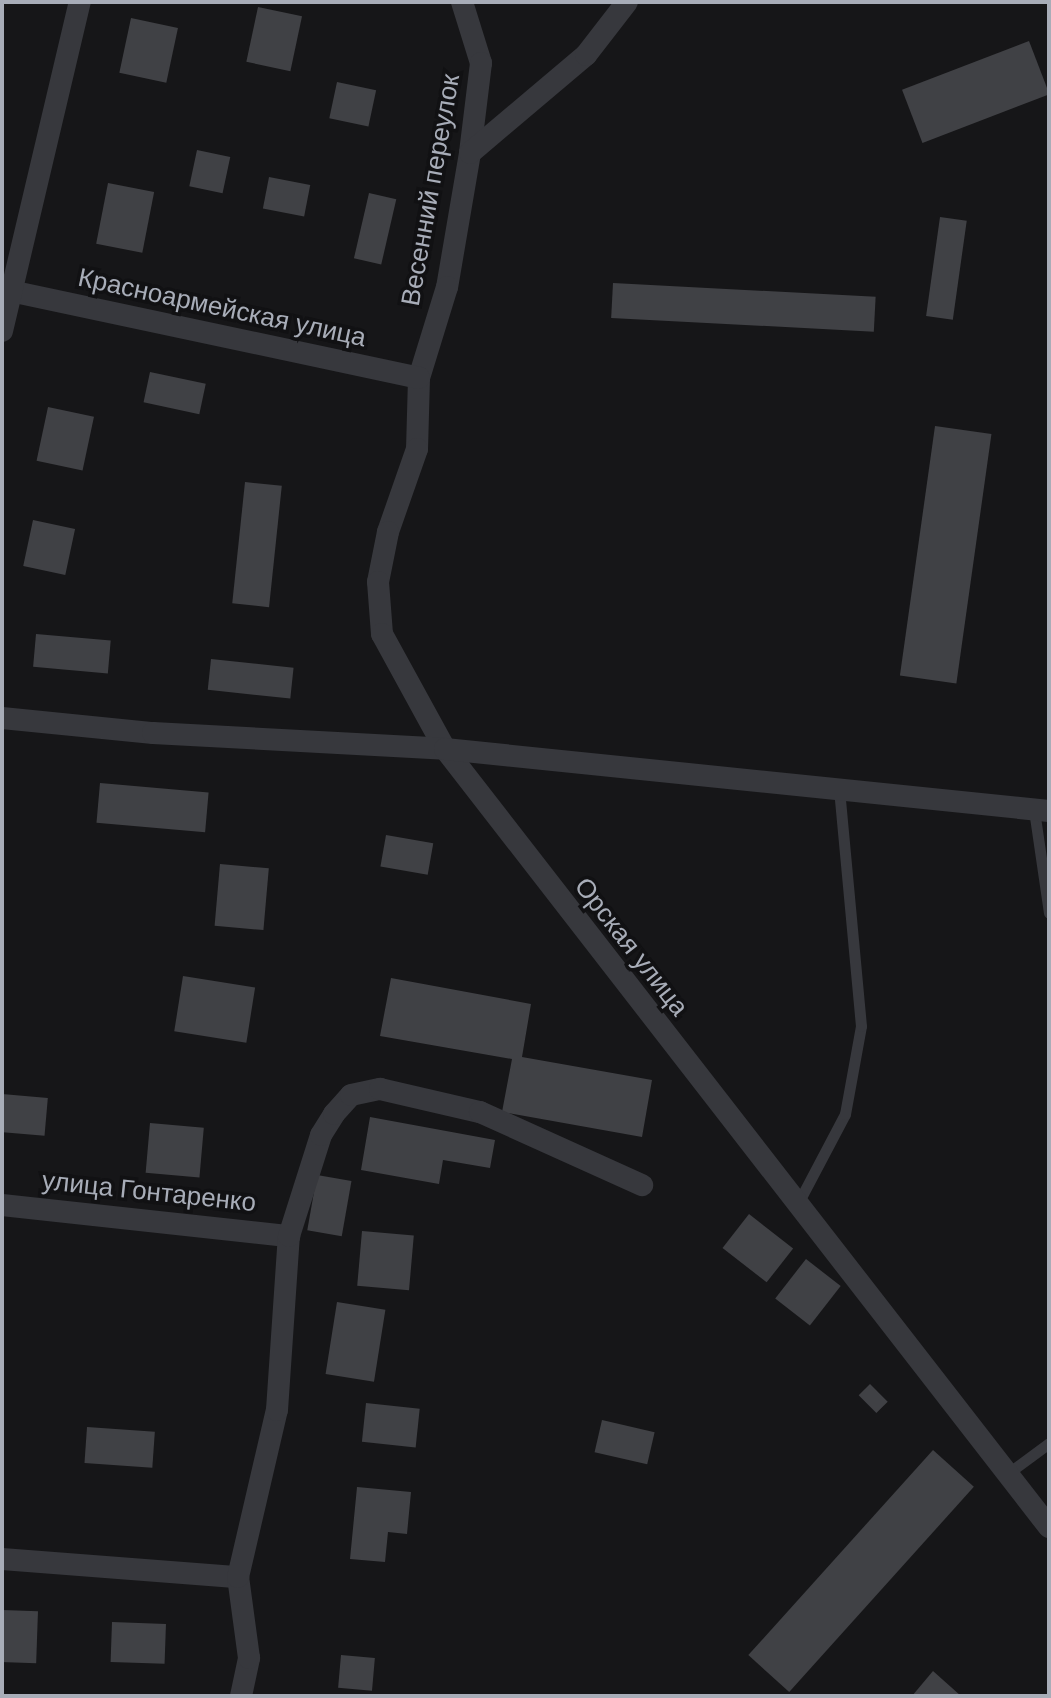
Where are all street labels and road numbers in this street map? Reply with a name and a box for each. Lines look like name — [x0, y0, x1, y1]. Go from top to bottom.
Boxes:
street label: Весенний переулок — [395, 72, 467, 308]
street label: Красноармейская улица — [75, 262, 369, 354]
street label: Орская улица — [567, 872, 695, 1022]
street label: улица Гонтаренко — [40, 1165, 258, 1219]

